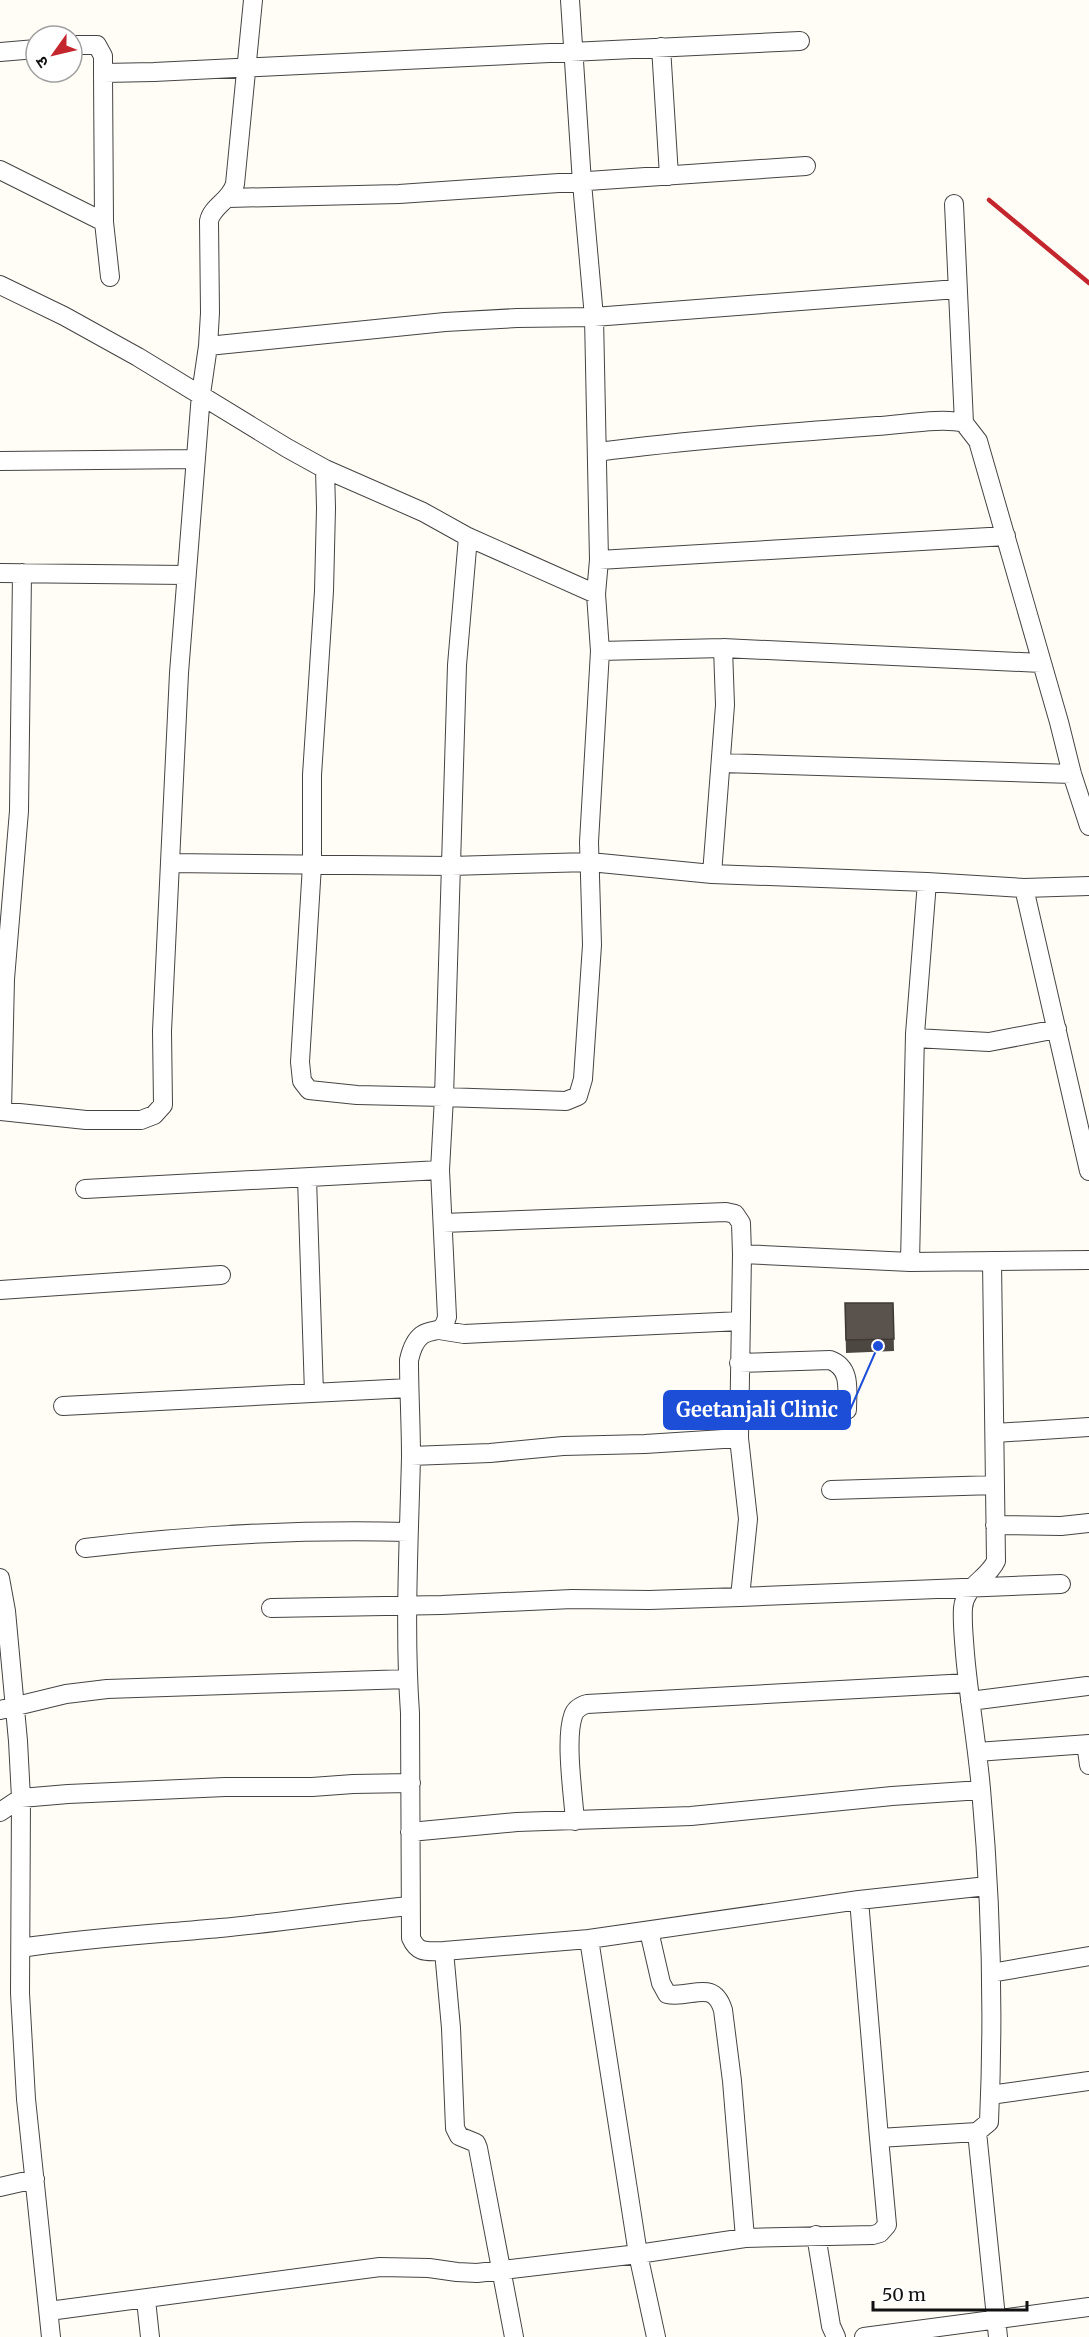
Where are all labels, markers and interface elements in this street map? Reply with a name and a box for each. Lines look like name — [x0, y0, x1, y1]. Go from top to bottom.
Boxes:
north arrow — [24, 24, 84, 84]
text: उ — [30, 52, 52, 72]
callout: Geetanjali Clinic — [664, 1391, 850, 1429]
text: Geetanjali Clinic — [676, 1397, 838, 1422]
scale bar — [873, 2274, 1028, 2312]
text: 50 m — [882, 2283, 926, 2306]

